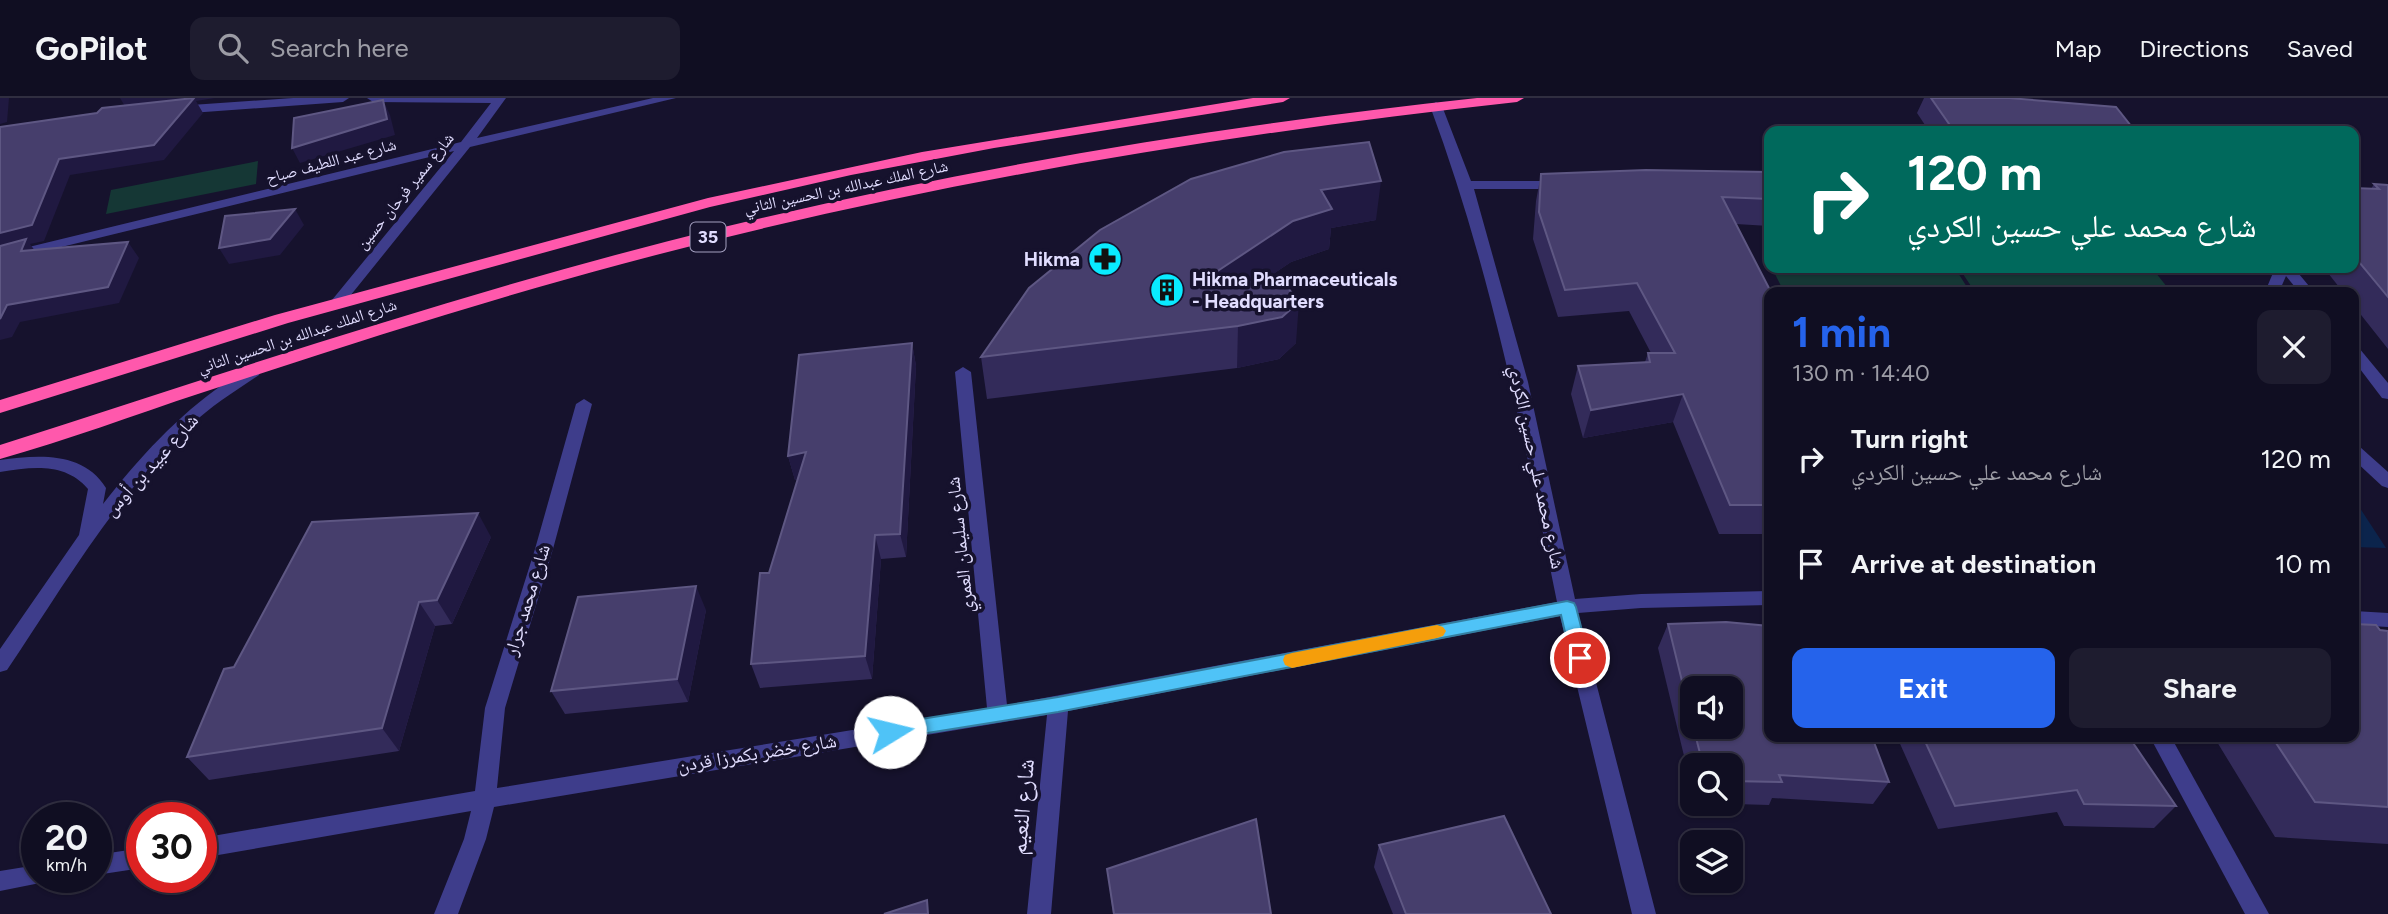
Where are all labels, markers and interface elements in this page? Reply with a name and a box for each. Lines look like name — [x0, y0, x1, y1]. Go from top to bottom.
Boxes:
search box — [190, 17, 680, 80]
text: GoPilot — [35, 29, 148, 68]
icon: search — [214, 29, 252, 67]
text: Search here — [270, 32, 409, 64]
text: Map — [2055, 34, 2101, 63]
text: Directions — [2139, 34, 2249, 63]
text: Saved — [2287, 34, 2353, 63]
street label: شارع سمير فرحان حسين — [352, 129, 459, 254]
street label: شارع عبد اللطيف صباح — [264, 134, 398, 188]
text: 120 m — [1907, 143, 2042, 202]
icon: right — [1792, 154, 1883, 245]
street label: شارع الملك عبدالله بن الحسين الثاني — [742, 156, 950, 221]
text: شارع محمد علي حسين الكردي — [1907, 207, 2257, 245]
road number: 35 — [690, 222, 726, 252]
pharmacy icon: Hikma — [1086, 240, 1124, 278]
place label: Hikma — [1024, 248, 1080, 271]
place label: Hikma Pharmaceuticals - Headquarters — [1192, 268, 1397, 313]
building icon: Hikma Pharmaceuticals - Headquarters — [1148, 271, 1186, 309]
street label: شارع الملك عبدالله بن الحسين الثاني — [195, 295, 400, 380]
text: 1 min — [1792, 307, 1891, 358]
button: close — [2257, 310, 2331, 384]
text: 130 m · 14:40 — [1792, 359, 1930, 387]
street label: شارع محمد علي حسين الكردي — [1500, 363, 1570, 572]
street label: شارع عبيد بن أوس — [99, 409, 203, 521]
text: Turn right — [1851, 423, 1968, 455]
icon: right — [1792, 440, 1830, 478]
text: 120 m — [2261, 443, 2331, 475]
text: شارع محمد علي حسين الكردي — [1851, 458, 2102, 486]
street label: شارع سليمان العمري — [941, 475, 982, 614]
street label: شارع محمد جرار — [499, 542, 555, 659]
icon: arrive — [1792, 545, 1830, 583]
text: Arrive at destination — [1851, 548, 2096, 580]
text: 10 m — [2275, 548, 2331, 580]
pin — [1550, 628, 1610, 688]
icon: arrive — [1561, 639, 1599, 677]
button: Exit — [1792, 648, 2055, 728]
button: Share — [2069, 648, 2331, 728]
map controls — [1680, 676, 1743, 893]
button: sound — [1680, 676, 1743, 739]
position arrow — [853, 695, 927, 769]
street label: شارع خضر بكمرزا قردن — [676, 729, 838, 777]
button: search — [1680, 753, 1743, 816]
street label: شارع النعيم — [1004, 758, 1042, 856]
speed limit sign: 30 — [126, 802, 217, 893]
text: 20 — [45, 817, 88, 859]
button: layers — [1680, 830, 1743, 893]
text: km/h — [46, 854, 87, 876]

